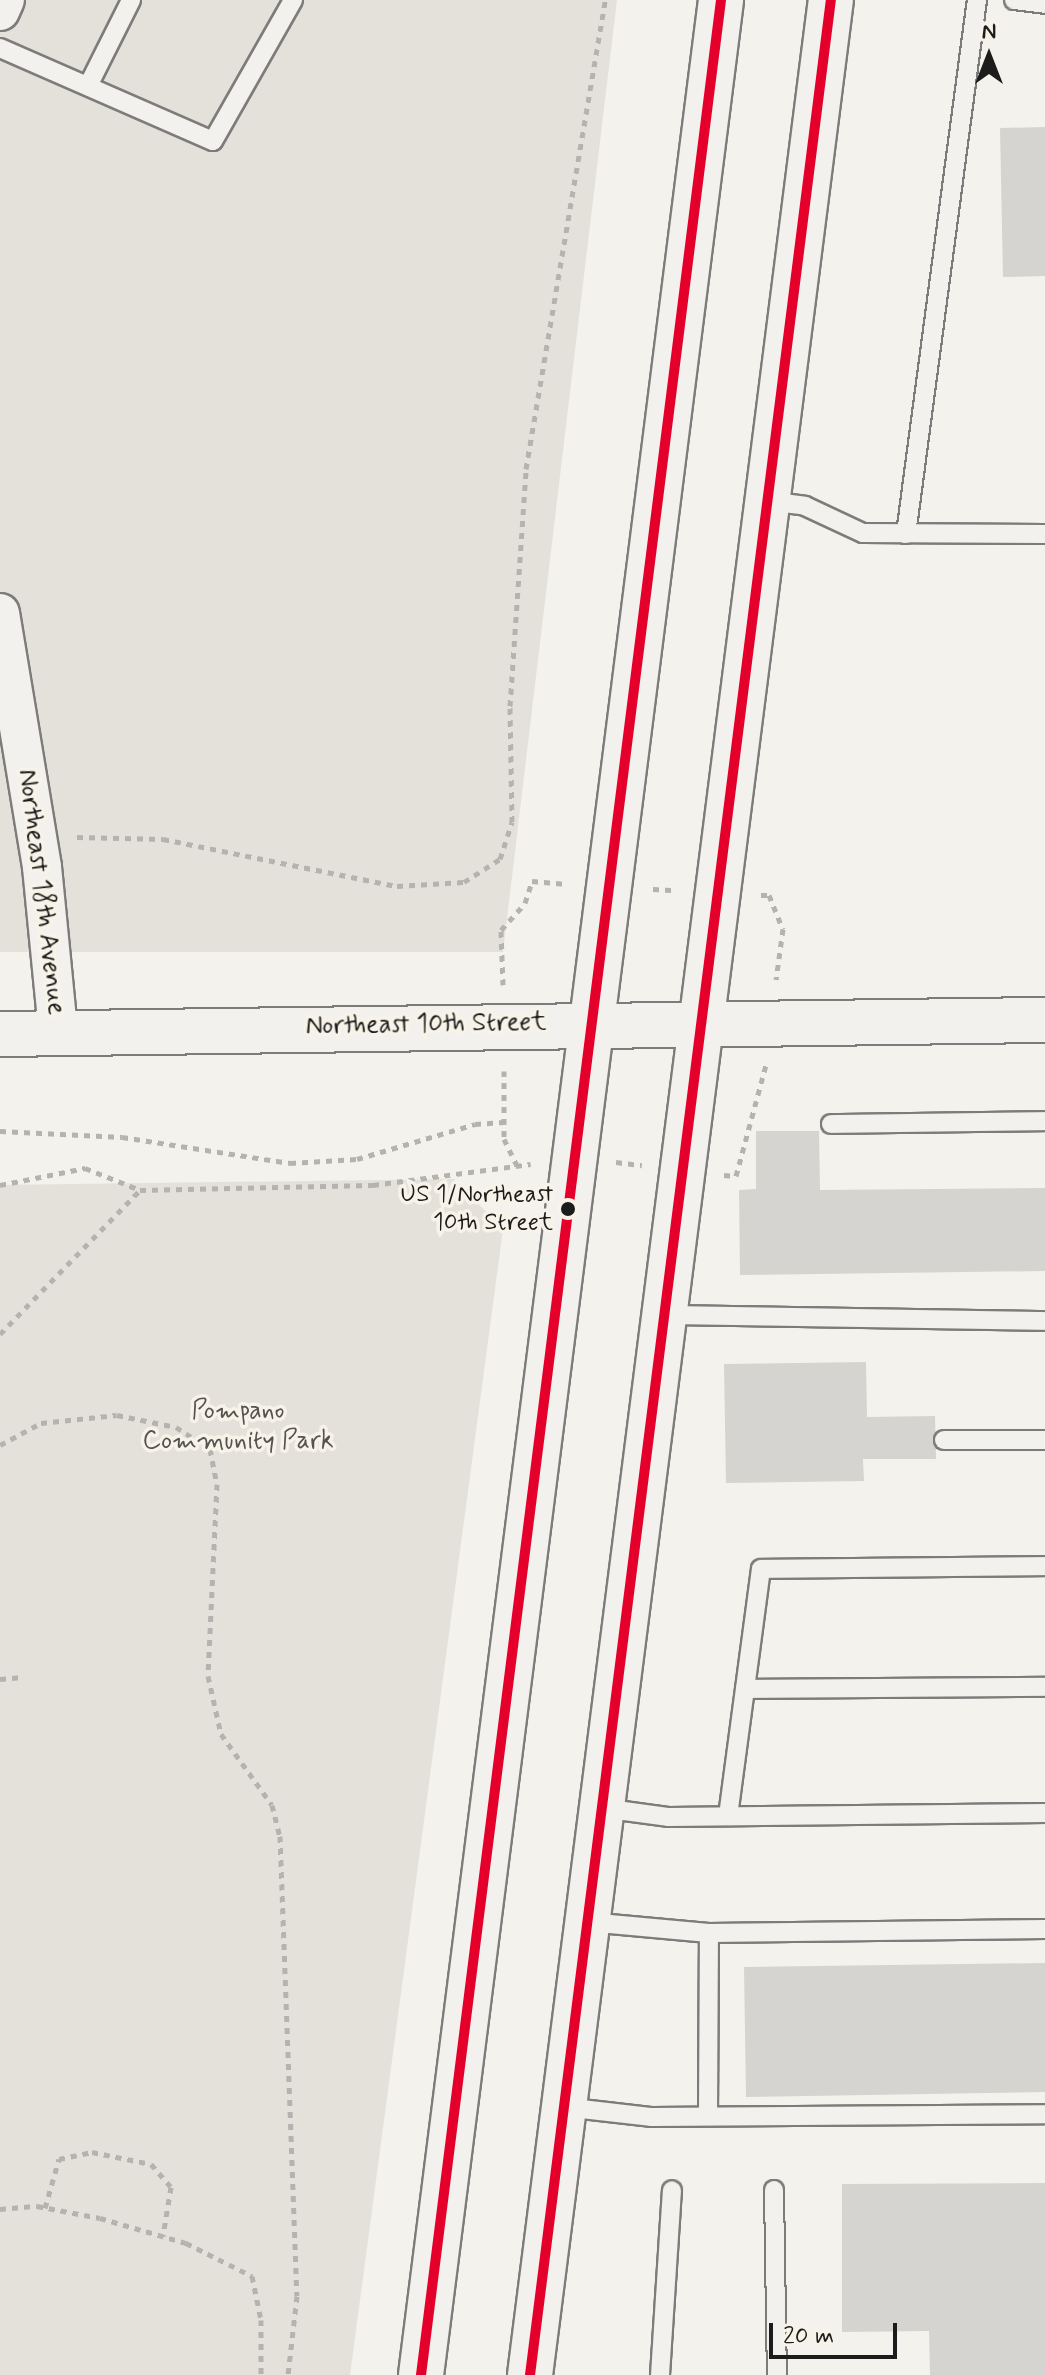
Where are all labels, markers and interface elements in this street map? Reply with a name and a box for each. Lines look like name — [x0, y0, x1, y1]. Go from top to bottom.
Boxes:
north arrow — [949, 16, 1029, 96]
text: N — [982, 18, 996, 46]
street label: Northeast 18th Avenue — [10, 767, 72, 1017]
street label: Northeast 10th Street — [305, 1007, 547, 1043]
place label: US 1/Northeast 10th Street — [401, 1181, 553, 1237]
marker: US 1/Northeast 10th Street — [560, 1201, 576, 1217]
park label: Pompano Community Park — [142, 1396, 334, 1458]
scale bar — [773, 2307, 901, 2357]
text: 20 m — [783, 2321, 834, 2352]

